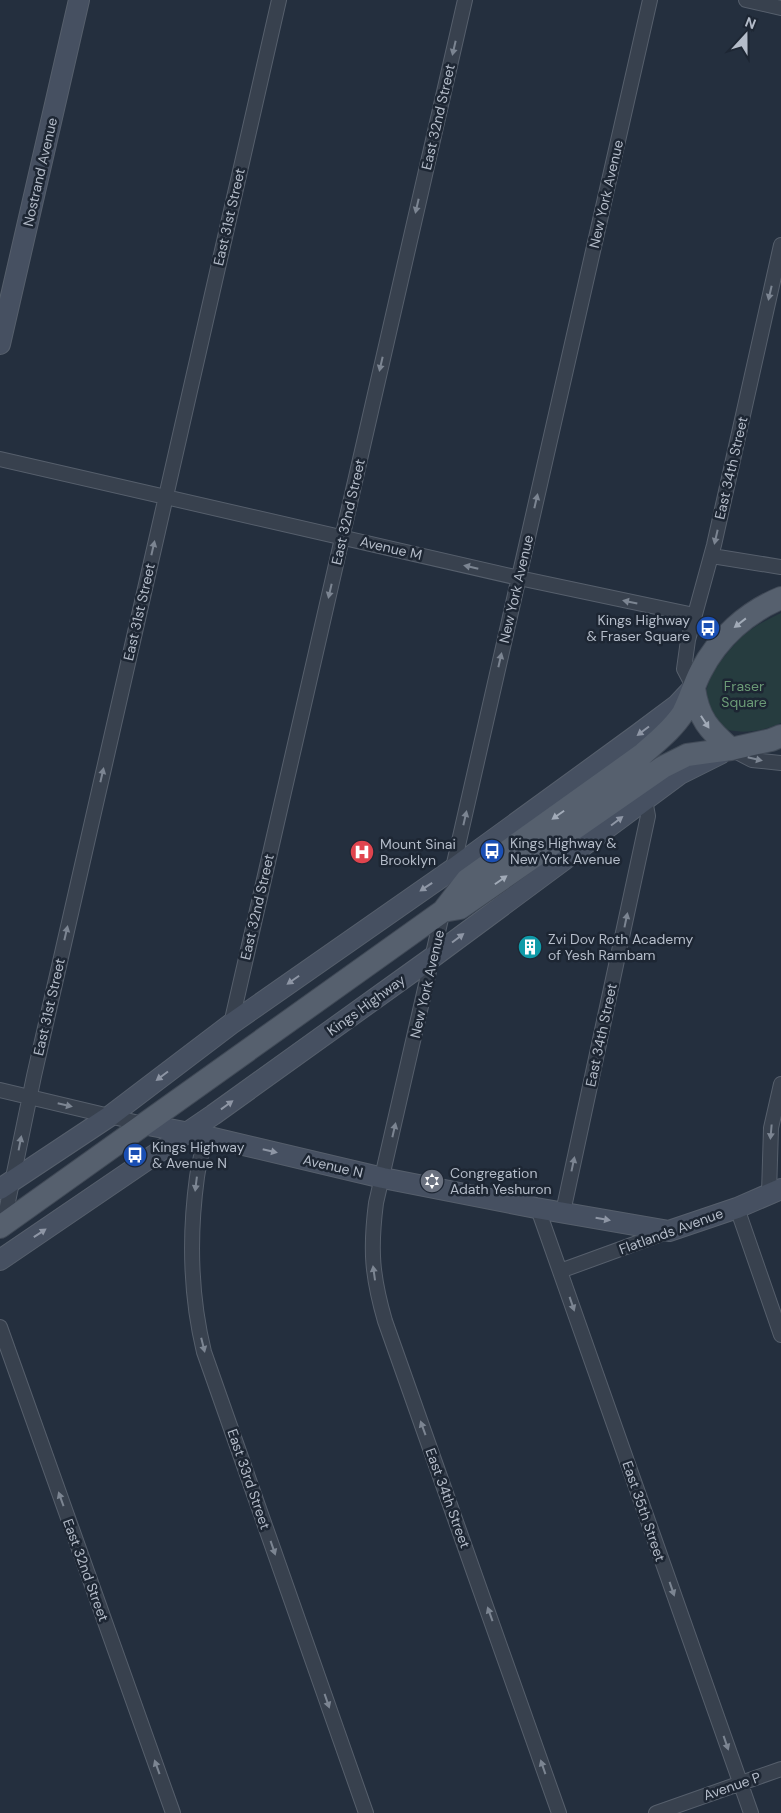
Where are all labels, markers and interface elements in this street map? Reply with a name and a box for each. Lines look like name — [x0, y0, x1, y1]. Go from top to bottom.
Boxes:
north arrow — [721, 10, 771, 60]
text: N — [743, 13, 759, 33]
one-way arrow — [450, 40, 458, 55]
street label: East 32nd Street — [417, 62, 459, 172]
street label: Nostrand Avenue — [19, 116, 61, 228]
street label: New York Avenue — [585, 138, 627, 250]
street label: East 31st Street — [209, 167, 249, 267]
one-way arrow — [413, 198, 421, 214]
one-way arrow — [766, 285, 774, 301]
one-way arrow — [377, 357, 385, 372]
street label: East 34th Street — [710, 415, 752, 521]
street label: East 32nd Street — [327, 457, 369, 567]
one-way arrow — [532, 494, 540, 509]
one-way arrow — [712, 529, 720, 544]
street label: Avenue M — [358, 532, 424, 564]
street label: New York Avenue — [495, 533, 537, 645]
one-way arrow — [150, 539, 158, 555]
street label: East 31st Street — [119, 562, 159, 662]
one-way arrow — [463, 563, 478, 571]
one-way arrow — [326, 584, 334, 599]
one-way arrow — [622, 598, 637, 606]
place label: Kings Highway & Fraser Square — [586, 611, 690, 645]
bus stop icon: Kings Highway & Fraser Square — [695, 615, 721, 641]
one-way arrow — [734, 618, 747, 629]
one-way arrow — [496, 652, 504, 667]
park label: Fraser Square — [721, 677, 767, 711]
one-way arrow — [701, 716, 710, 729]
one-way arrow — [637, 725, 650, 736]
one-way arrow — [747, 755, 763, 763]
one-way arrow — [98, 767, 106, 782]
one-way arrow — [552, 810, 565, 820]
one-way arrow — [461, 811, 469, 826]
one-way arrow — [610, 815, 623, 826]
place label: Kings Highway & New York Avenue — [510, 834, 621, 868]
place label: Mount Sinai Brooklyn — [380, 835, 456, 869]
bus stop icon: Kings Highway & New York Avenue — [479, 838, 505, 864]
hospital icon: Mount Sinai Brooklyn — [349, 839, 375, 865]
street label: East 32nd Street — [236, 852, 278, 962]
one-way arrow — [494, 875, 508, 885]
one-way arrow — [419, 882, 433, 892]
one-way arrow — [622, 912, 630, 927]
one-way arrow — [62, 926, 70, 941]
street label: New York Avenue — [406, 928, 448, 1040]
place label: Zvi Dov Roth Academy of Yesh Rambam — [548, 930, 693, 964]
one-way arrow — [451, 933, 464, 944]
building icon: Zvi Dov Roth Academy of Yesh Rambam — [517, 934, 543, 960]
street label: East 31st Street — [29, 957, 69, 1057]
street label: Kings Highway — [323, 970, 409, 1039]
one-way arrow — [286, 975, 300, 985]
street label: East 34th Street — [581, 982, 621, 1088]
one-way arrow — [155, 1071, 169, 1081]
one-way arrow — [220, 1100, 234, 1110]
one-way arrow — [57, 1101, 72, 1109]
one-way arrow — [390, 1123, 398, 1138]
one-way arrow — [767, 1124, 775, 1140]
one-way arrow — [16, 1135, 24, 1151]
place label: Kings Highway & Avenue N — [152, 1138, 245, 1172]
bus stop icon: Kings Highway & Avenue N — [122, 1142, 148, 1168]
one-way arrow — [262, 1147, 277, 1155]
street label: Avenue N — [301, 1150, 365, 1182]
one-way arrow — [569, 1157, 577, 1172]
place label: Congregation Adath Yeshuron — [450, 1164, 552, 1198]
synagogue icon: Congregation Adath Yeshuron — [419, 1168, 445, 1194]
one-way arrow — [192, 1176, 200, 1192]
street label: Flatlands Avenue — [617, 1204, 726, 1258]
one-way arrow — [595, 1216, 611, 1224]
one-way arrow — [34, 1228, 47, 1238]
one-way arrow — [370, 1265, 378, 1281]
one-way arrow — [568, 1297, 576, 1312]
one-way arrow — [199, 1338, 207, 1353]
one-way arrow — [419, 1420, 426, 1435]
street label: East 33rd Street — [223, 1426, 275, 1532]
street label: East 34th Street — [422, 1446, 474, 1550]
street label: East 35th Street — [618, 1458, 670, 1564]
one-way arrow — [57, 1491, 64, 1506]
street label: East 32nd Street — [59, 1516, 113, 1624]
one-way arrow — [269, 1541, 277, 1556]
one-way arrow — [668, 1582, 676, 1597]
one-way arrow — [486, 1606, 493, 1621]
one-way arrow — [324, 1694, 331, 1709]
one-way arrow — [723, 1735, 730, 1750]
one-way arrow — [153, 1759, 161, 1774]
one-way arrow — [539, 1759, 547, 1774]
street label: Avenue P — [701, 1768, 763, 1804]

